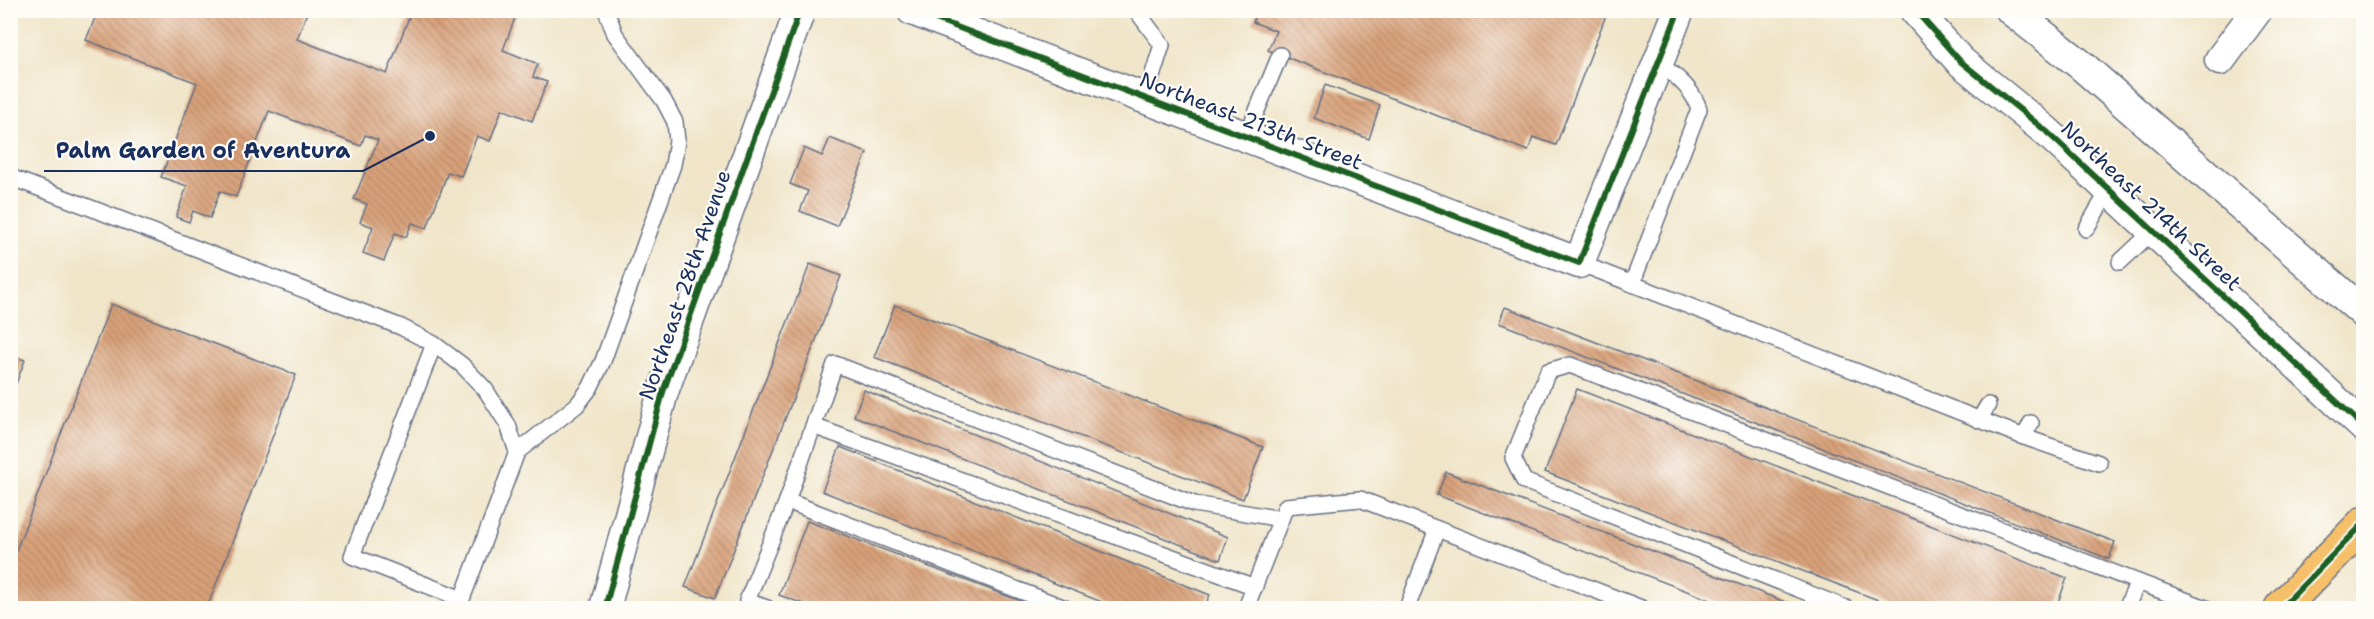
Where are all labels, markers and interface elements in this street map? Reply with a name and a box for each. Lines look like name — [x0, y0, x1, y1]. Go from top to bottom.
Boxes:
street label: Northeast 213th Street — [1135, 65, 1367, 177]
street label: Northeast 214th Street — [2055, 115, 2247, 297]
callout: Palm Garden of Aventura — [44, 131, 363, 171]
text: Palm Garden of Aventura — [56, 136, 350, 165]
street label: Northeast 28th Avenue — [632, 166, 738, 404]

